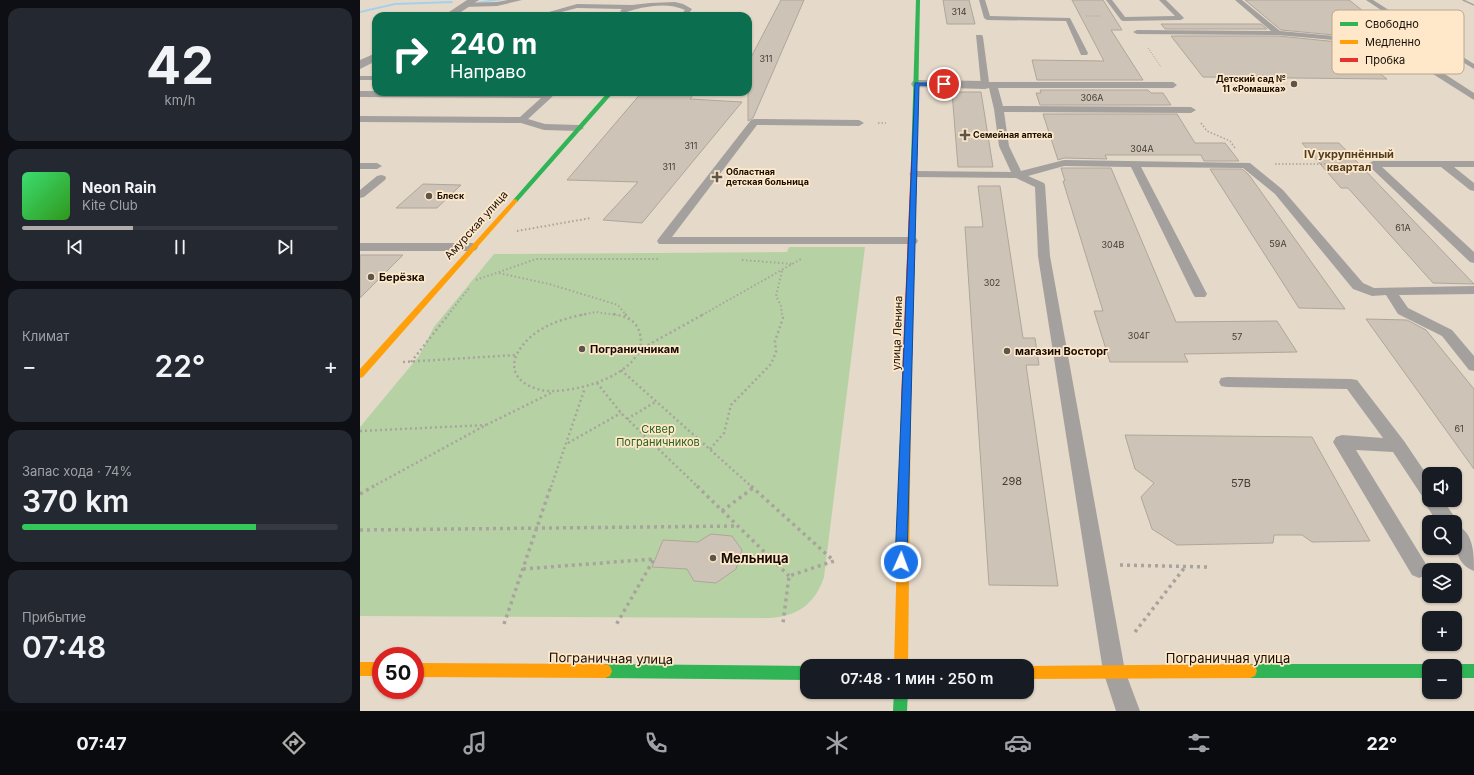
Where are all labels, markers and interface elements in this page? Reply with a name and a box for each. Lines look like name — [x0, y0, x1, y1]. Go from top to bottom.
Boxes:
house number: 314 — [951, 6, 967, 17]
legend — [1332, 10, 1464, 74]
text: Свободно — [1365, 17, 1419, 31]
text: 240 m — [450, 27, 537, 61]
icon: right — [384, 28, 436, 80]
text: 42 — [146, 34, 214, 97]
text: Медленно — [1365, 35, 1421, 49]
house number: 311 — [760, 53, 772, 64]
text: Пробка — [1365, 53, 1405, 67]
text: Направо — [450, 61, 526, 82]
pin — [927, 67, 961, 101]
icon: arrive — [933, 73, 955, 95]
place label: Детский сад № 11 «Ромашка» — [1216, 73, 1286, 94]
marker: Детский сад № 11 «Ромашка» — [1289, 79, 1299, 89]
text: km/h — [165, 92, 195, 108]
house number: 306А — [1080, 92, 1104, 103]
place label: Семейная аптека — [973, 129, 1052, 140]
marker: Семейная аптека — [960, 130, 970, 140]
house number: 311 — [685, 140, 697, 151]
house number: 304А — [1130, 143, 1154, 154]
district label: IV укрупнённый квартал — [1304, 147, 1394, 174]
house number: 311 — [663, 161, 675, 172]
place label: Областная детская больница — [726, 166, 809, 187]
marker: Областная детская больница — [711, 171, 723, 183]
text: Neon Rain — [82, 178, 156, 197]
street label: Амурская улица — [441, 188, 511, 262]
place label: Блеск — [437, 190, 465, 201]
marker: Блеск — [424, 191, 434, 201]
text: Kite Club — [82, 197, 138, 213]
house number: 61А — [1395, 222, 1411, 233]
icon: previous — [64, 236, 86, 258]
icon: pause — [169, 236, 191, 258]
icon: next — [274, 236, 296, 258]
house number: 59А — [1269, 238, 1287, 249]
house number: 304В — [1102, 239, 1125, 250]
place label: Берёзка — [379, 270, 425, 284]
marker: Берёзка — [366, 272, 376, 282]
house number: 302 — [984, 277, 1000, 288]
street label: улица Ленина — [889, 295, 905, 371]
text: Климат — [22, 328, 69, 344]
house number: 304Г — [1128, 330, 1150, 341]
house number: 57 — [1232, 331, 1242, 342]
place label: Пограничникам — [590, 342, 679, 356]
marker: Пограничникам — [577, 344, 587, 354]
place label: магазин Восторг — [1015, 344, 1108, 358]
marker: магазин Восторг — [1002, 346, 1012, 356]
text: 22° — [154, 348, 206, 384]
text: − — [22, 353, 37, 379]
text: + — [323, 353, 338, 379]
park label: Сквер Пограничников — [616, 422, 700, 449]
house number: 61 — [1454, 423, 1464, 434]
text: Запас хода · 74% — [22, 463, 132, 479]
map controls — [1422, 467, 1462, 699]
button: sound — [1422, 467, 1462, 507]
house number: 298 — [1002, 474, 1022, 488]
house number: 57В — [1231, 476, 1251, 490]
text: 370 km — [22, 483, 129, 519]
button: search — [1422, 515, 1462, 555]
position arrow — [880, 541, 922, 583]
place label: Мельница — [721, 550, 789, 566]
marker: Мельница — [708, 553, 718, 563]
button: layers — [1422, 563, 1462, 603]
text: Прибытие — [22, 609, 86, 625]
button: + — [1422, 611, 1462, 651]
text: 07:48 — [22, 629, 106, 665]
speed limit sign: 50 — [372, 647, 424, 699]
street label: Пограничная улица — [549, 649, 673, 667]
street label: Пограничная улица — [1166, 650, 1290, 666]
button: − — [1422, 659, 1462, 699]
text: 07:48 · 1 мин · 250 m — [840, 669, 994, 688]
icon: directions — [280, 729, 308, 757]
icon: music — [461, 729, 489, 757]
icon: phone — [642, 729, 670, 757]
icon: climate — [823, 729, 851, 757]
icon: car — [1004, 729, 1032, 757]
icon: filters — [1185, 729, 1213, 757]
text: 07:47 — [77, 733, 127, 754]
text: 22° — [1366, 733, 1397, 754]

